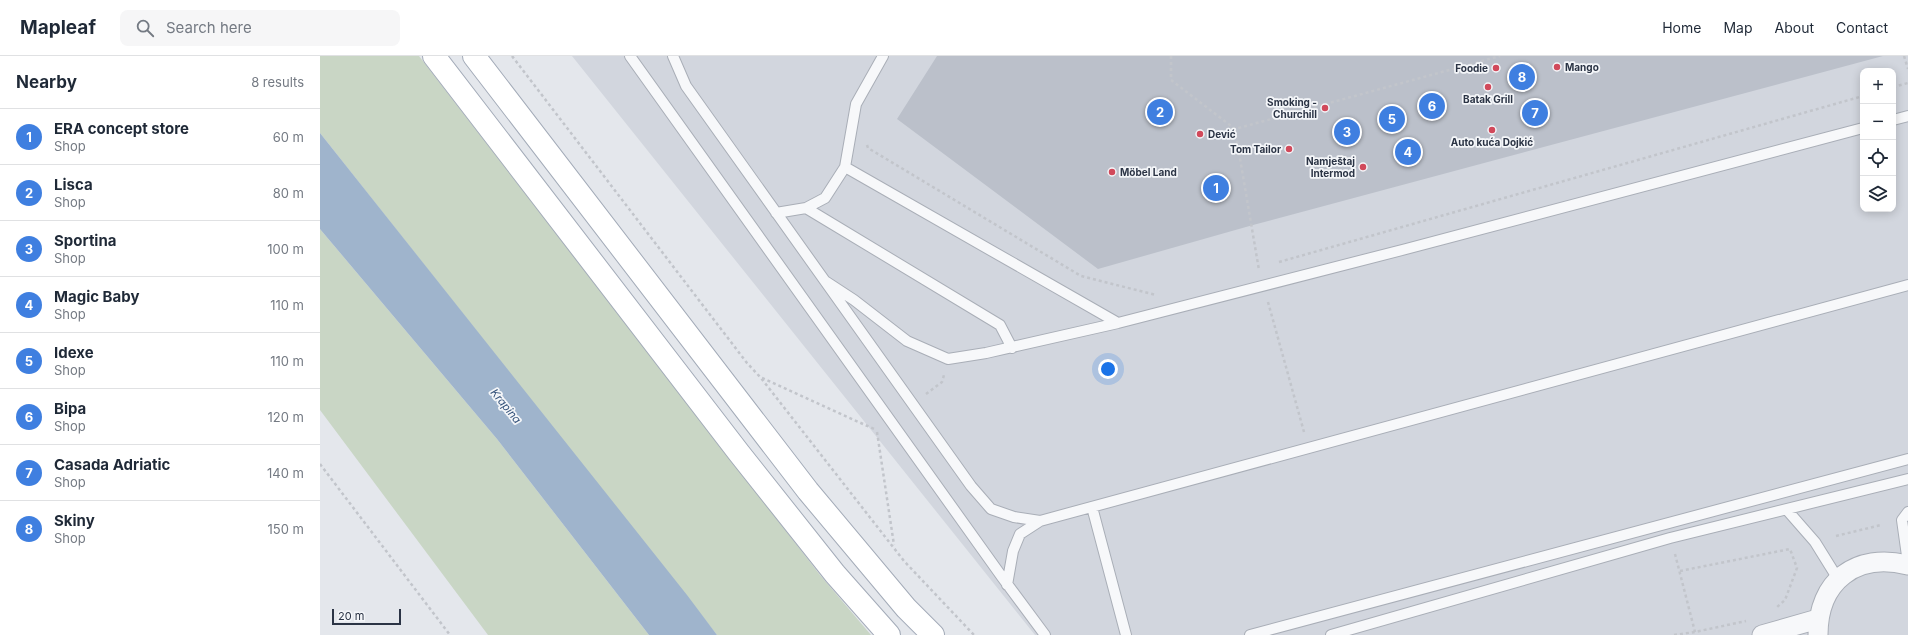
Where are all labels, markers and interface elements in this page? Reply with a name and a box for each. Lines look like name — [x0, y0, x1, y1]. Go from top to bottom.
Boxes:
search box — [120, 10, 400, 46]
text: Mapleaf — [20, 16, 96, 39]
icon: search — [134, 17, 156, 39]
text: Search here — [166, 18, 252, 37]
text: Home — [1662, 19, 1701, 36]
text: Map — [1723, 19, 1753, 36]
text: About — [1775, 19, 1814, 36]
text: Contact — [1836, 19, 1888, 36]
place label: Mango — [1565, 61, 1599, 74]
place label: Foodie — [1455, 62, 1488, 74]
pin: 8 — [1509, 62, 1535, 92]
marker: Mango — [1552, 62, 1562, 72]
marker: Foodie — [1491, 63, 1501, 73]
map controls — [1860, 68, 1896, 212]
button: + — [1860, 68, 1896, 104]
text: Nearby — [16, 72, 77, 92]
text: 8 results — [251, 74, 304, 90]
marker: Batak Grill — [1483, 82, 1493, 92]
pin: 6 — [1419, 91, 1445, 121]
place label: Batak Grill — [1463, 93, 1513, 105]
place label: Smoking - Churchill — [1267, 96, 1317, 120]
pin: 2 — [1147, 97, 1173, 127]
pin: 7 — [1522, 98, 1548, 128]
marker: Smoking - Churchill — [1320, 103, 1330, 113]
pin: 5 — [1379, 104, 1405, 134]
button: − — [1860, 104, 1896, 140]
pin: 3 — [1334, 117, 1360, 147]
text: ERA concept store — [54, 119, 189, 138]
marker: Auto kuća Dojkić — [1487, 125, 1497, 135]
place label: Dević — [1208, 128, 1236, 140]
text: 1 — [26, 129, 32, 145]
text: 60 m — [273, 129, 304, 145]
marker: Dević — [1195, 129, 1205, 139]
place label: Auto kuća Dojkić — [1451, 136, 1533, 148]
pin: 4 — [1395, 137, 1421, 167]
text: Shop — [54, 138, 86, 154]
button: locate — [1860, 140, 1896, 176]
place label: Tom Tailor — [1230, 143, 1281, 155]
marker: Tom Tailor — [1284, 144, 1294, 154]
place label: Namještaj Intermod — [1306, 155, 1355, 179]
marker: Namještaj Intermod — [1358, 162, 1368, 172]
place label: Möbel Land — [1120, 166, 1177, 178]
marker: Möbel Land — [1107, 167, 1117, 177]
pin: 1 — [1203, 173, 1229, 203]
text: Lisca — [54, 175, 93, 194]
button: layers — [1860, 176, 1896, 212]
text: 2 — [25, 185, 33, 201]
text: 80 m — [273, 185, 304, 201]
text: Shop — [54, 194, 86, 210]
text: Sportina — [54, 231, 116, 250]
text: 3 — [25, 241, 33, 257]
text: 100 m — [267, 241, 304, 257]
text: Shop — [54, 250, 86, 266]
text: Magic Baby — [54, 287, 139, 306]
text: 4 — [25, 297, 33, 313]
text: 110 m — [270, 297, 304, 313]
text: Shop — [54, 306, 86, 322]
text: Idexe — [54, 343, 94, 362]
text: 5 — [25, 353, 33, 369]
text: 110 m — [270, 353, 304, 369]
your location — [1098, 359, 1118, 379]
text: Shop — [54, 362, 86, 378]
water label: Krapina — [488, 386, 524, 426]
text: Bipa — [54, 399, 86, 418]
text: 6 — [25, 409, 33, 425]
text: 120 m — [268, 409, 304, 425]
text: Shop — [54, 418, 86, 434]
text: Casada Adriatic — [54, 455, 170, 474]
text: 7 — [25, 465, 33, 481]
text: 140 m — [267, 465, 304, 481]
text: Shop — [54, 474, 86, 490]
text: Skiny — [54, 511, 95, 530]
text: 8 — [25, 521, 33, 537]
text: 150 m — [268, 521, 304, 537]
text: Shop — [54, 530, 86, 546]
scale bar — [332, 607, 401, 626]
text: 20 m — [338, 609, 364, 623]

